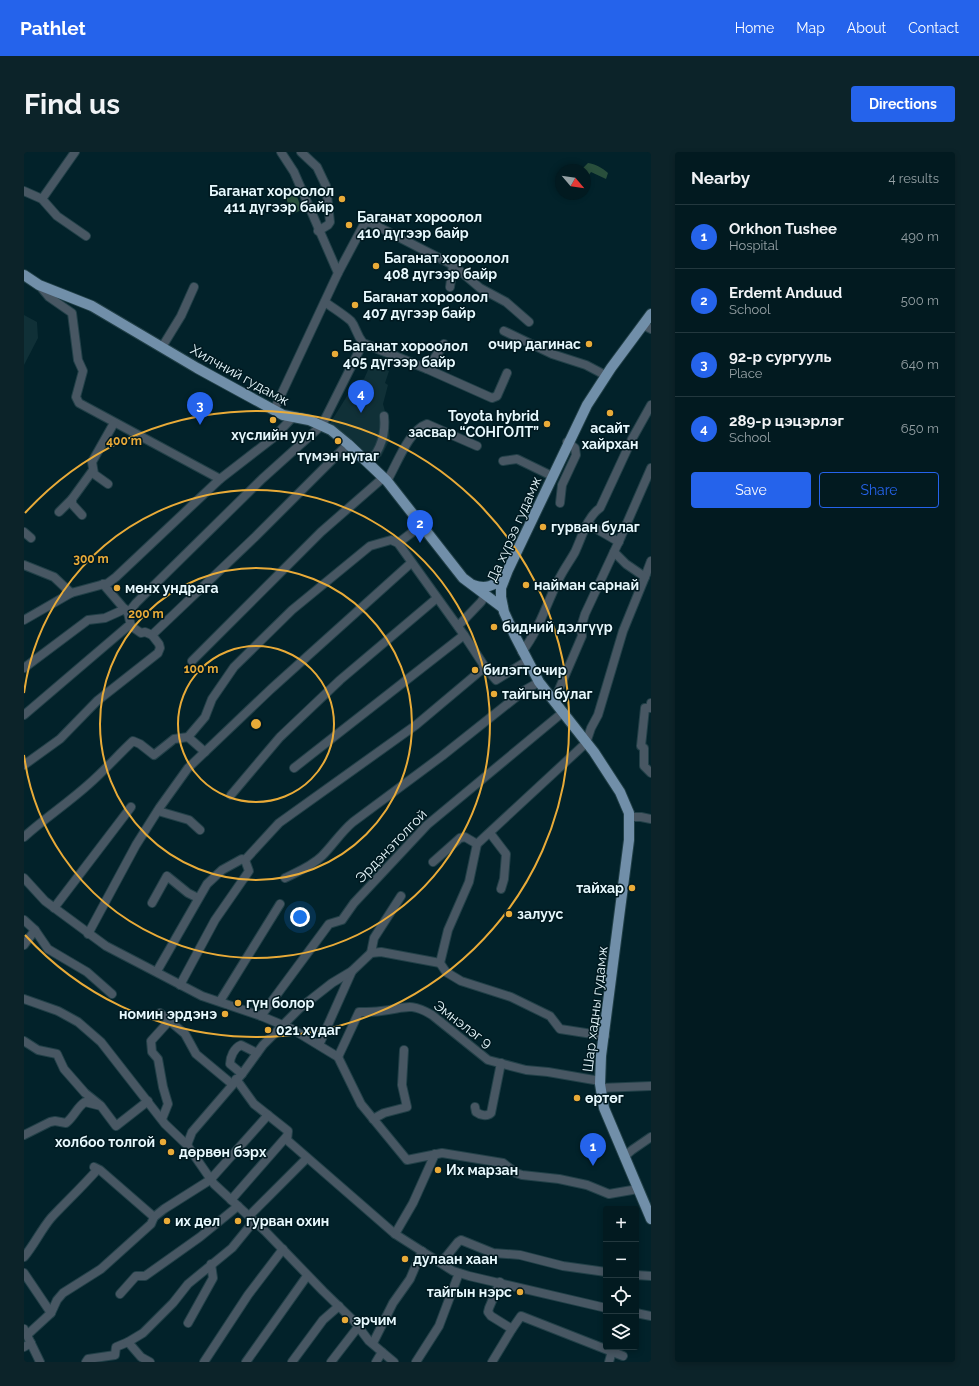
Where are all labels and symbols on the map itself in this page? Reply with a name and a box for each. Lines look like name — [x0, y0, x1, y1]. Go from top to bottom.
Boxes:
north arrow — [555, 164, 591, 200]
place label: Баганат хороолол 411 дүгээр байр — [209, 183, 334, 215]
marker: Баганат хороолол 411 дүгээр байр — [337, 194, 347, 204]
place label: Баганат хороолол 410 дүгээр байр — [357, 209, 482, 241]
marker: Баганат хороолол 410 дүгээр байр — [344, 220, 354, 230]
place label: Баганат хороолол 408 дүгээр байр — [384, 250, 509, 282]
marker: Баганат хороолол 408 дүгээр байр — [371, 261, 381, 271]
place label: Баганат хороолол 407 дүгээр байр — [363, 289, 488, 321]
marker: Баганат хороолол 407 дүгээр байр — [350, 300, 360, 310]
place label: очир дагинас — [488, 336, 581, 352]
place label: Баганат хороолол 405 дүгээр байр — [343, 338, 468, 370]
marker: очир дагинас — [584, 339, 594, 349]
street label: Хилчний гудамж — [188, 341, 292, 409]
marker: Баганат хороолол 405 дүгээр байр — [330, 349, 340, 359]
pin: 4 — [348, 380, 374, 413]
pin: 3 — [187, 392, 213, 425]
place label: Toyota hybrid засвар “СОНГОЛТ” — [408, 408, 539, 440]
marker: асайт хайрхан — [605, 408, 615, 418]
marker: хүслийн уул — [268, 415, 278, 425]
marker: Toyota hybrid засвар “СОНГОЛТ” — [542, 419, 552, 429]
place label: асайт хайрхан — [582, 420, 638, 452]
place label: хүслийн уул — [231, 427, 315, 443]
text: 400 m — [106, 434, 142, 448]
marker: түмэн нутаг — [333, 436, 343, 446]
place label: түмэн нутаг — [297, 448, 379, 464]
street label: Да хүрээ гудамж — [484, 474, 544, 584]
pin: 2 — [407, 510, 433, 543]
place label: гурван булаг — [551, 519, 640, 535]
marker: гурван булаг — [538, 522, 548, 532]
text: 300 m — [73, 552, 109, 566]
place label: найман сарнай — [534, 577, 639, 593]
place label: мөнх ундрага — [125, 580, 218, 596]
marker: найман сарнай — [521, 580, 531, 590]
marker: мөнх ундрага — [112, 583, 122, 593]
text: 200 m — [128, 607, 164, 621]
place label: бидний дэлгүүр — [502, 619, 613, 635]
marker: бидний дэлгүүр — [489, 622, 499, 632]
text: 100 m — [184, 662, 218, 676]
place label: билэгт очир — [483, 662, 567, 678]
marker: билэгт очир — [470, 665, 480, 675]
place label: тайгын булаг — [502, 686, 592, 702]
marker: тайгын булаг — [489, 689, 499, 699]
centre of rings — [249, 717, 263, 731]
street label: Эрдэнэтолгой — [352, 806, 430, 886]
place label: тайхар — [576, 880, 624, 896]
marker: тайхар — [627, 883, 637, 893]
place label: залуус — [517, 906, 563, 922]
your location — [290, 907, 310, 927]
marker: залуус — [504, 909, 514, 919]
street label: Шар хадны гудамж — [579, 945, 611, 1073]
place label: гүн болор — [246, 995, 314, 1011]
street label: Эмнэлэг 9 — [431, 997, 495, 1051]
marker: гүн болор — [233, 998, 243, 1008]
place label: номин эрдэнэ — [119, 1006, 217, 1022]
marker: номин эрдэнэ — [220, 1009, 230, 1019]
place label: 021 худаг — [276, 1022, 341, 1038]
marker: 021 худаг — [263, 1025, 273, 1035]
place label: өртөг — [585, 1090, 624, 1106]
marker: өртөг — [572, 1093, 582, 1103]
pin: 1 — [580, 1133, 606, 1166]
place label: холбоо толгой — [55, 1134, 155, 1150]
marker: холбоо толгой — [158, 1137, 168, 1147]
place label: дөрвөн бэрх — [179, 1144, 267, 1160]
marker: дөрвөн бэрх — [166, 1147, 176, 1157]
place label: Их марзан — [446, 1162, 518, 1178]
marker: Их марзан — [433, 1165, 443, 1175]
place label: их дөл — [175, 1213, 220, 1229]
place label: гурван охин — [246, 1213, 329, 1229]
marker: их дөл — [162, 1216, 172, 1226]
marker: гурван охин — [233, 1216, 243, 1226]
place label: дулаан хаан — [413, 1251, 498, 1267]
marker: дулаан хаан — [400, 1254, 410, 1264]
place label: тайгын нэрс — [427, 1284, 512, 1300]
marker: тайгын нэрс — [515, 1287, 525, 1297]
place label: эрчим — [353, 1312, 396, 1328]
marker: эрчим — [340, 1315, 350, 1325]

